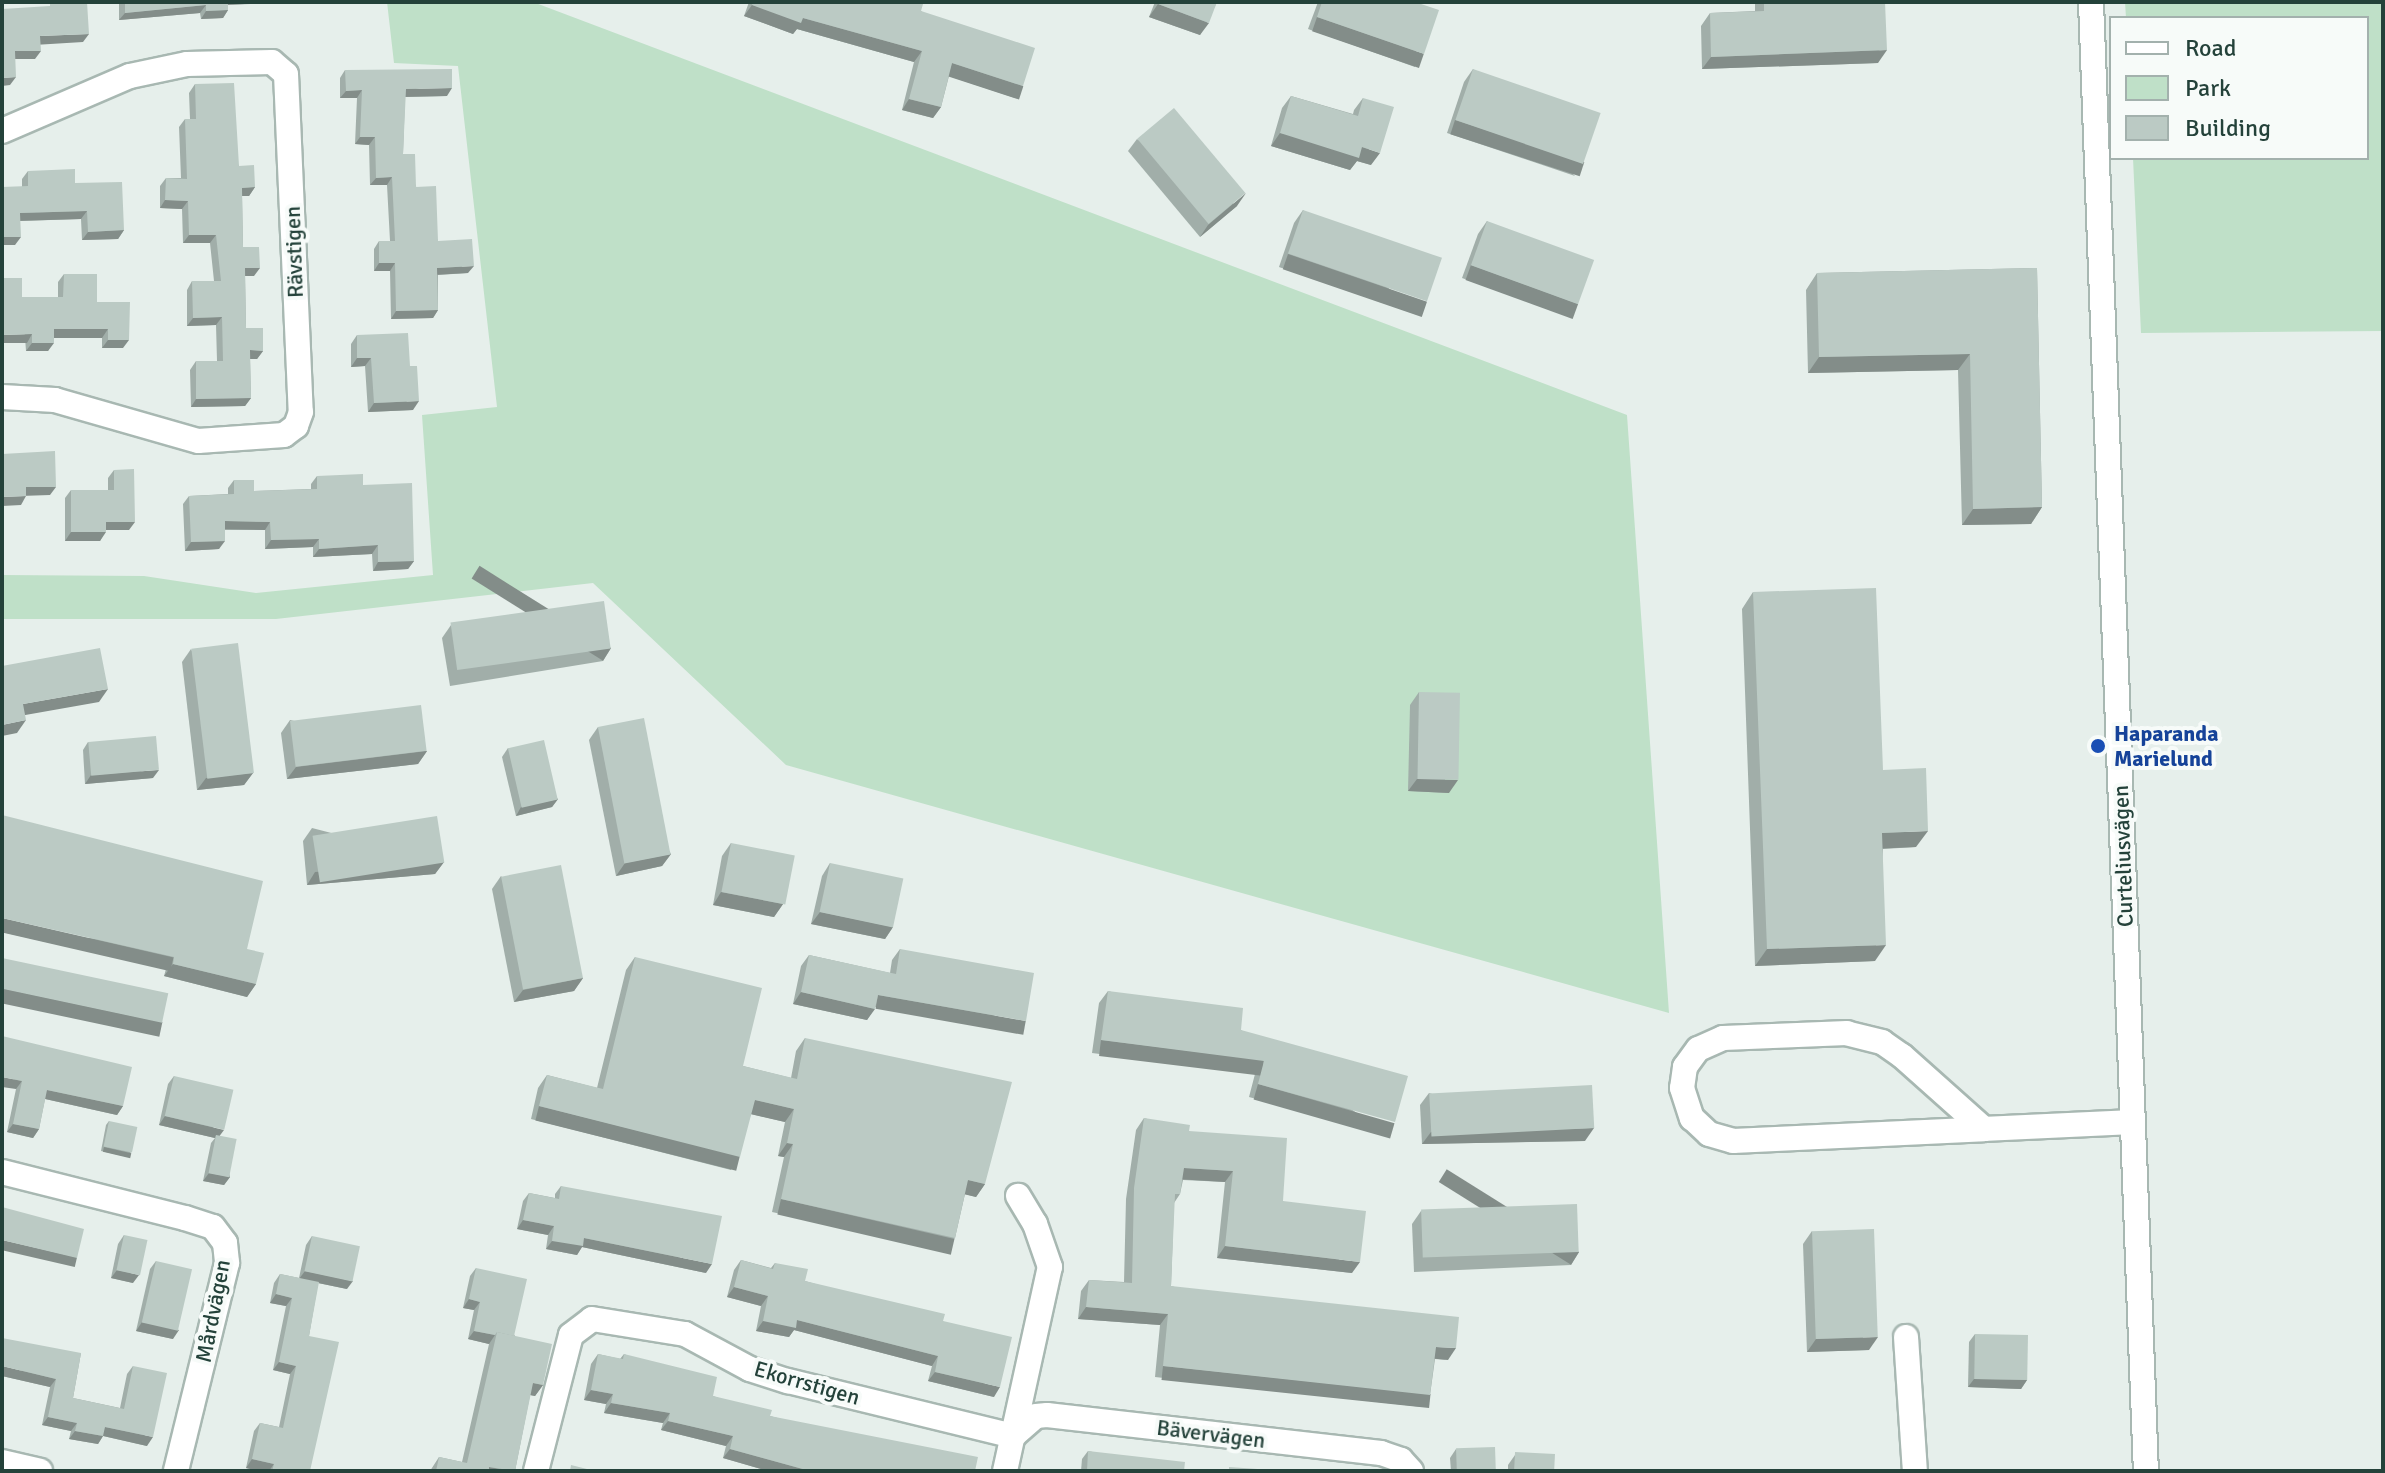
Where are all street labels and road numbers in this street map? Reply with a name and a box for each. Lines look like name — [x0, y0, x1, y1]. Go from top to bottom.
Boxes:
street label: Rävstigen — [279, 206, 309, 298]
street label: Curteliusvägen — [2107, 785, 2139, 927]
street label: Mårdvägen — [190, 1257, 236, 1365]
street label: Ekorrstigen — [751, 1355, 863, 1411]
street label: Bävervägen — [1155, 1414, 1267, 1454]

